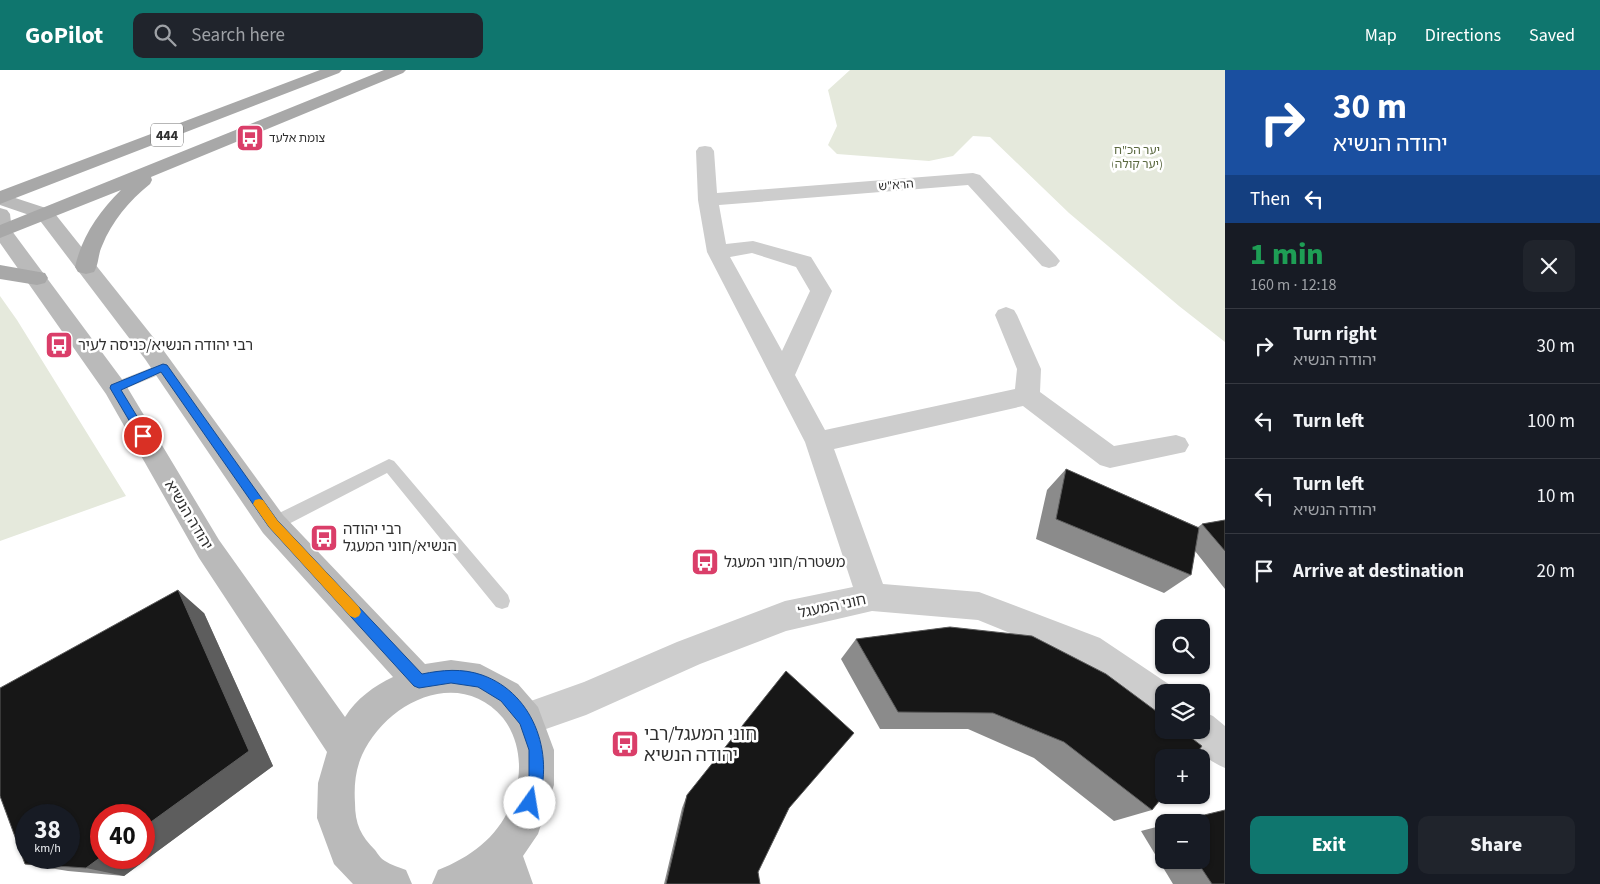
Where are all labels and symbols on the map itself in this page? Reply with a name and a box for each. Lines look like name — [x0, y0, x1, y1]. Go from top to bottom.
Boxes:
bus stop icon: צומת אלעד — [235, 123, 265, 153]
road number: 444 — [151, 124, 183, 146]
place label: צומת אלעד — [269, 130, 326, 147]
park label: יער הכ"ח (יער קולה) — [1111, 142, 1163, 173]
street label: הרא"ש — [878, 175, 914, 196]
bus stop icon: רבי יהודה הנשיא/כניסה לעיר — [44, 330, 74, 360]
place label: רבי יהודה הנשיא/כניסה לעיר — [78, 335, 253, 356]
pin — [122, 415, 164, 457]
street label: יהודה הנשיא — [159, 476, 218, 554]
place label: רבי יהודה הנשיא/חוני המעגל — [343, 519, 457, 557]
bus stop icon: רבי יהודה הנשיא/חוני המעגל — [309, 523, 339, 553]
bus stop icon: משטרה/חוני המעגל — [690, 547, 720, 577]
place label: משטרה/חוני המעגל — [724, 552, 845, 573]
street label: חוני המעגל — [796, 589, 868, 624]
place label: חוני המעגל/רבי יהודה הנשיא — [644, 722, 757, 768]
bus stop icon: חוני המעגל/רבי יהודה הנשיא — [610, 729, 640, 759]
position arrow — [503, 776, 555, 828]
speed limit sign: 40 — [90, 804, 155, 869]

